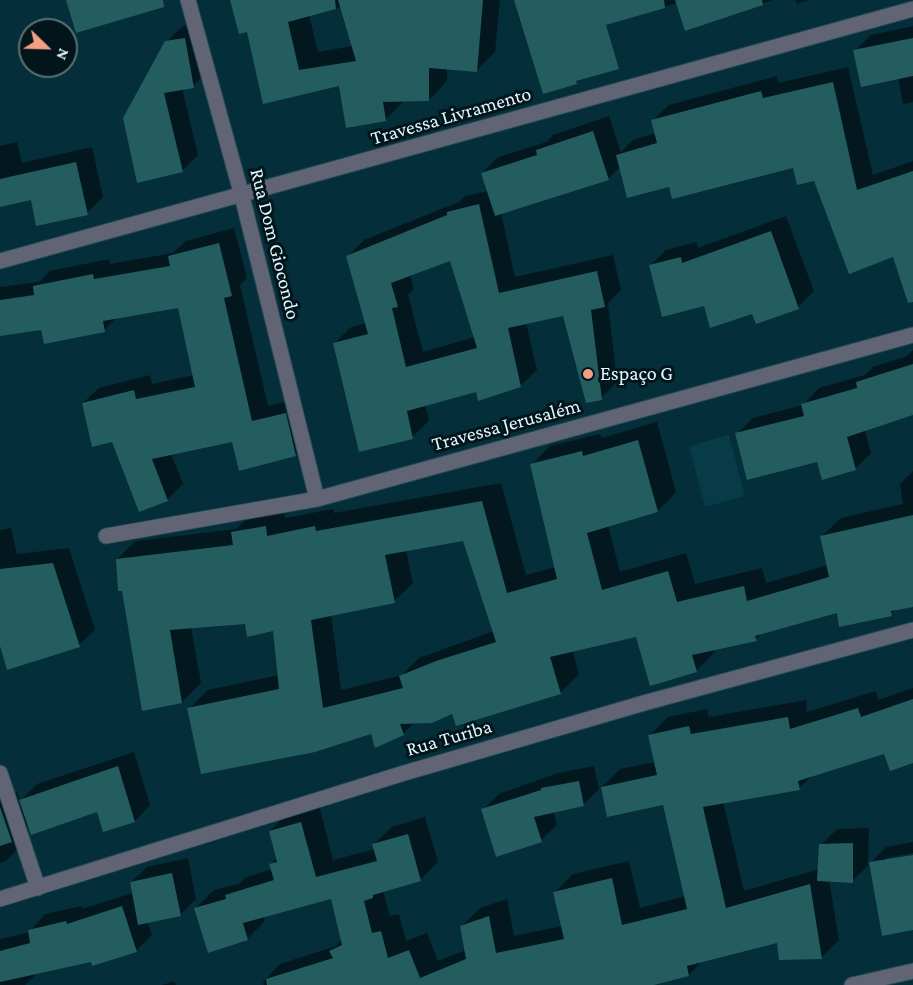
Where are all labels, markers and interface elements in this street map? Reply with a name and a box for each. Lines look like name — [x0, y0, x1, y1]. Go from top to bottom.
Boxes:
north arrow — [18, 18, 78, 78]
text: N — [53, 46, 73, 63]
street label: Travessa Livramento — [368, 82, 534, 150]
street label: Rua Dom Giocondo — [245, 166, 305, 322]
place label: Espaço G — [600, 362, 673, 386]
marker: Espaço G — [581, 367, 595, 381]
street label: Travessa Jerusalém — [429, 394, 583, 456]
street label: Rua Turiba — [404, 714, 494, 762]

